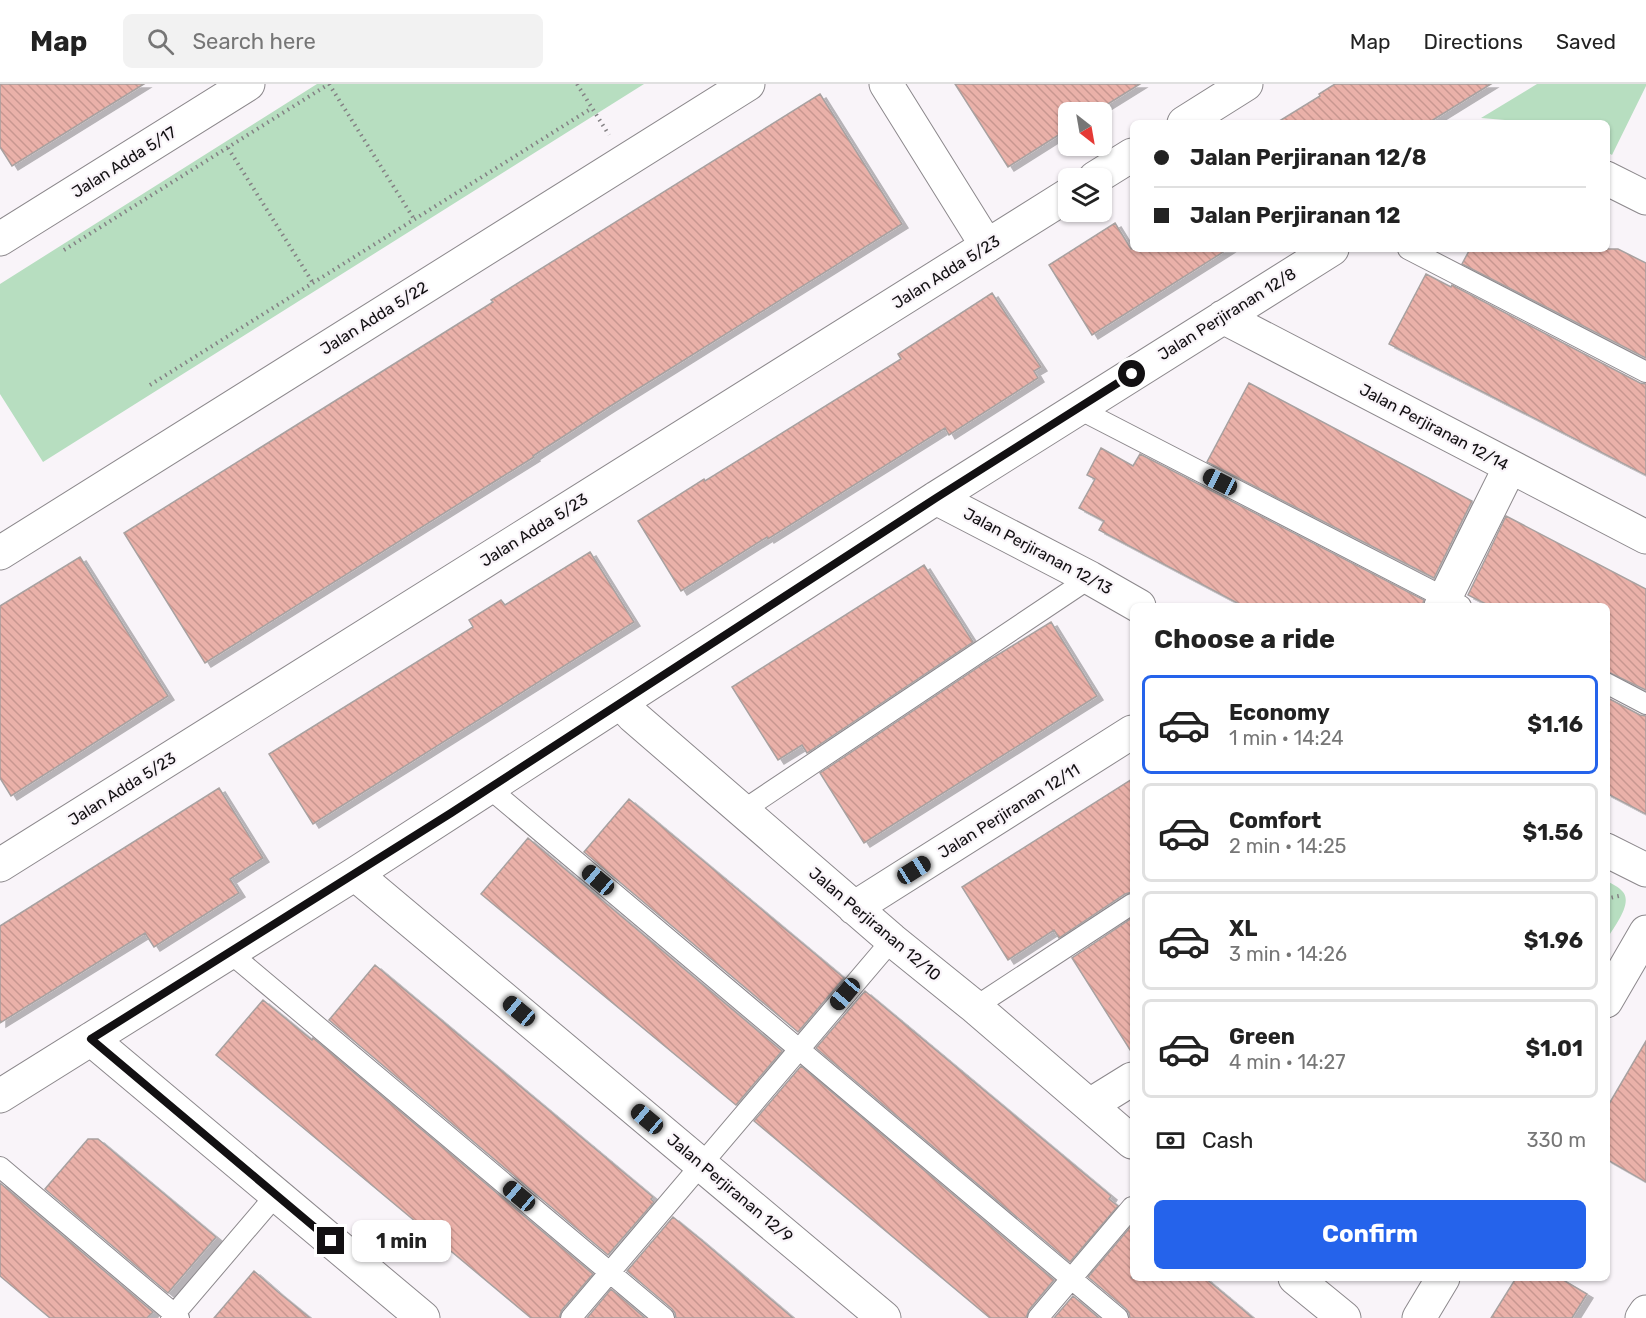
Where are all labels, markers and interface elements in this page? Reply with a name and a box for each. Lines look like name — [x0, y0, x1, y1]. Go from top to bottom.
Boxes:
search box — [123, 14, 543, 68]
text: Map — [30, 25, 87, 58]
icon: search — [144, 25, 177, 58]
text: Search here — [192, 28, 316, 55]
text: Map — [1350, 29, 1391, 54]
text: Directions — [1424, 29, 1523, 54]
text: Saved — [1556, 29, 1616, 54]
north arrow — [1058, 102, 1112, 156]
map controls — [1058, 102, 1112, 222]
street label: Jalan Adda 5/17 — [68, 122, 180, 202]
text: Jalan Perjiranan 12/8 — [1190, 144, 1427, 171]
button: layers — [1058, 168, 1112, 222]
text: Jalan Perjiranan 12 — [1190, 202, 1401, 229]
street label: Jalan Adda 5/23 — [889, 231, 1003, 313]
street label: Jalan Perjiranan 12/8 — [1154, 264, 1300, 364]
street label: Jalan Adda 5/22 — [317, 277, 431, 359]
route start — [1118, 360, 1145, 387]
street label: Jalan Perjiranan 12/14 — [1356, 380, 1512, 474]
car — [1200, 466, 1240, 498]
street label: Jalan Adda 5/23 — [477, 489, 591, 571]
street label: Jalan Perjiranan 12/13 — [960, 504, 1116, 598]
text: Choose a ride — [1154, 623, 1335, 655]
icon: car — [1157, 698, 1211, 752]
text: Economy — [1229, 699, 1330, 726]
text: $1.16 — [1527, 711, 1583, 738]
text: 1 min · 14:24 — [1229, 726, 1344, 750]
street label: Jalan Adda 5/23 — [65, 748, 179, 830]
street label: Jalan Perjiranan 12/11 — [935, 760, 1083, 862]
icon: car — [1157, 806, 1211, 860]
text: Comfort — [1229, 807, 1321, 834]
text: $1.56 — [1523, 819, 1583, 846]
text: 2 min · 14:25 — [1229, 834, 1347, 858]
car — [894, 853, 934, 887]
car — [578, 862, 618, 898]
street label: Jalan Perjiranan 12/10 — [805, 863, 945, 985]
icon: car — [1157, 914, 1211, 968]
text: XL — [1229, 915, 1257, 942]
text: $1.96 — [1524, 927, 1583, 954]
text: 3 min · 14:26 — [1229, 942, 1347, 966]
car — [827, 974, 863, 1014]
car — [499, 993, 539, 1029]
icon: car — [1157, 1022, 1211, 1076]
text: Green — [1229, 1023, 1295, 1050]
text: $1.01 — [1525, 1035, 1583, 1062]
text: 4 min · 14:27 — [1229, 1050, 1346, 1074]
car — [627, 1101, 667, 1137]
icon: cash — [1154, 1124, 1187, 1157]
text: Cash — [1202, 1127, 1253, 1154]
text: 330 m — [1527, 1128, 1586, 1152]
street label: Jalan Perjiranan 12/9 — [663, 1130, 797, 1246]
car — [499, 1178, 539, 1214]
button: Confirm — [1154, 1200, 1586, 1269]
callout: 1 min — [352, 1220, 451, 1262]
route end — [317, 1227, 344, 1254]
text: 1 min — [376, 1229, 427, 1253]

